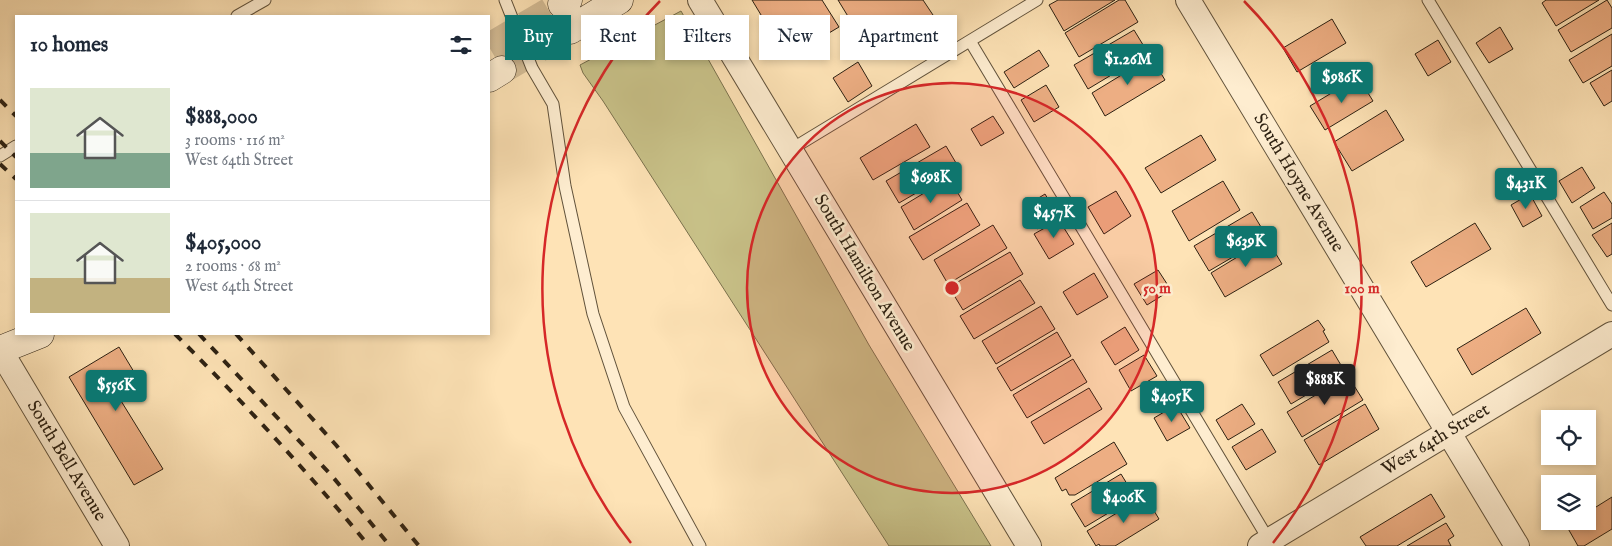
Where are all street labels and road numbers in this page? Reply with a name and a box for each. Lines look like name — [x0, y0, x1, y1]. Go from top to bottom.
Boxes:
street label: South Hoyne Avenue — [1247, 109, 1349, 257]
street label: South Hamilton Avenue — [808, 190, 920, 356]
street label: South Bell Avenue — [21, 396, 111, 526]
street label: West 64th Street — [1378, 399, 1494, 481]

